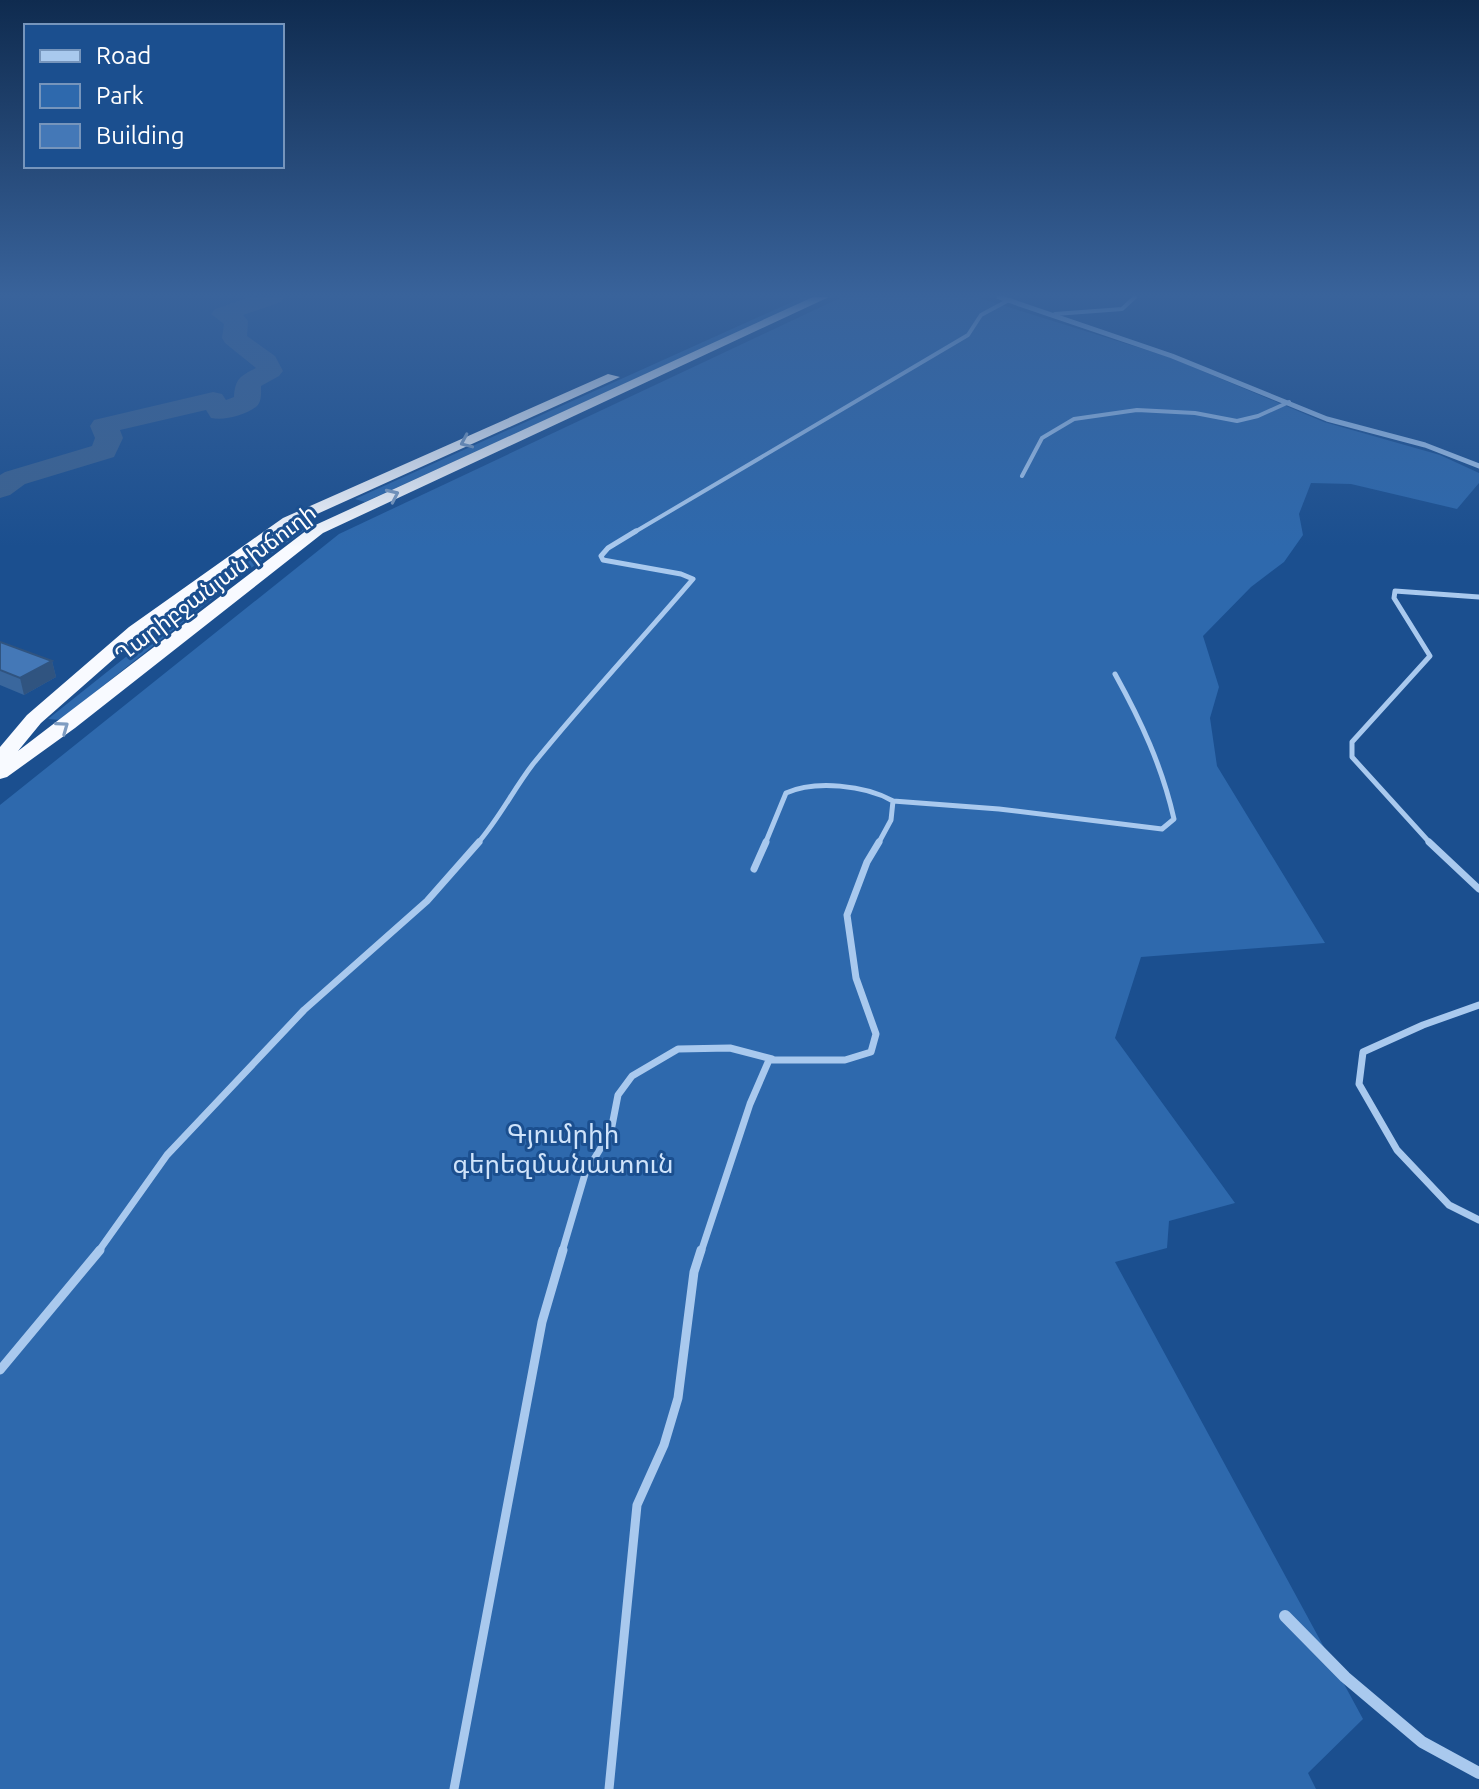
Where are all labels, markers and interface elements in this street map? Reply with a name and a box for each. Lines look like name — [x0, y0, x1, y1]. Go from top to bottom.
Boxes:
legend — [24, 24, 284, 168]
text: Road — [96, 42, 151, 69]
text: Park — [96, 82, 144, 109]
text: Building — [96, 122, 184, 149]
one-way arrow — [460, 433, 474, 449]
one-way arrow — [385, 489, 399, 505]
street label: Ղարիբջանյան խճուղի — [109, 499, 321, 667]
one-way arrow — [55, 722, 69, 737]
park label: Գյումրիի գերեզմանատուն — [452, 1119, 674, 1179]

